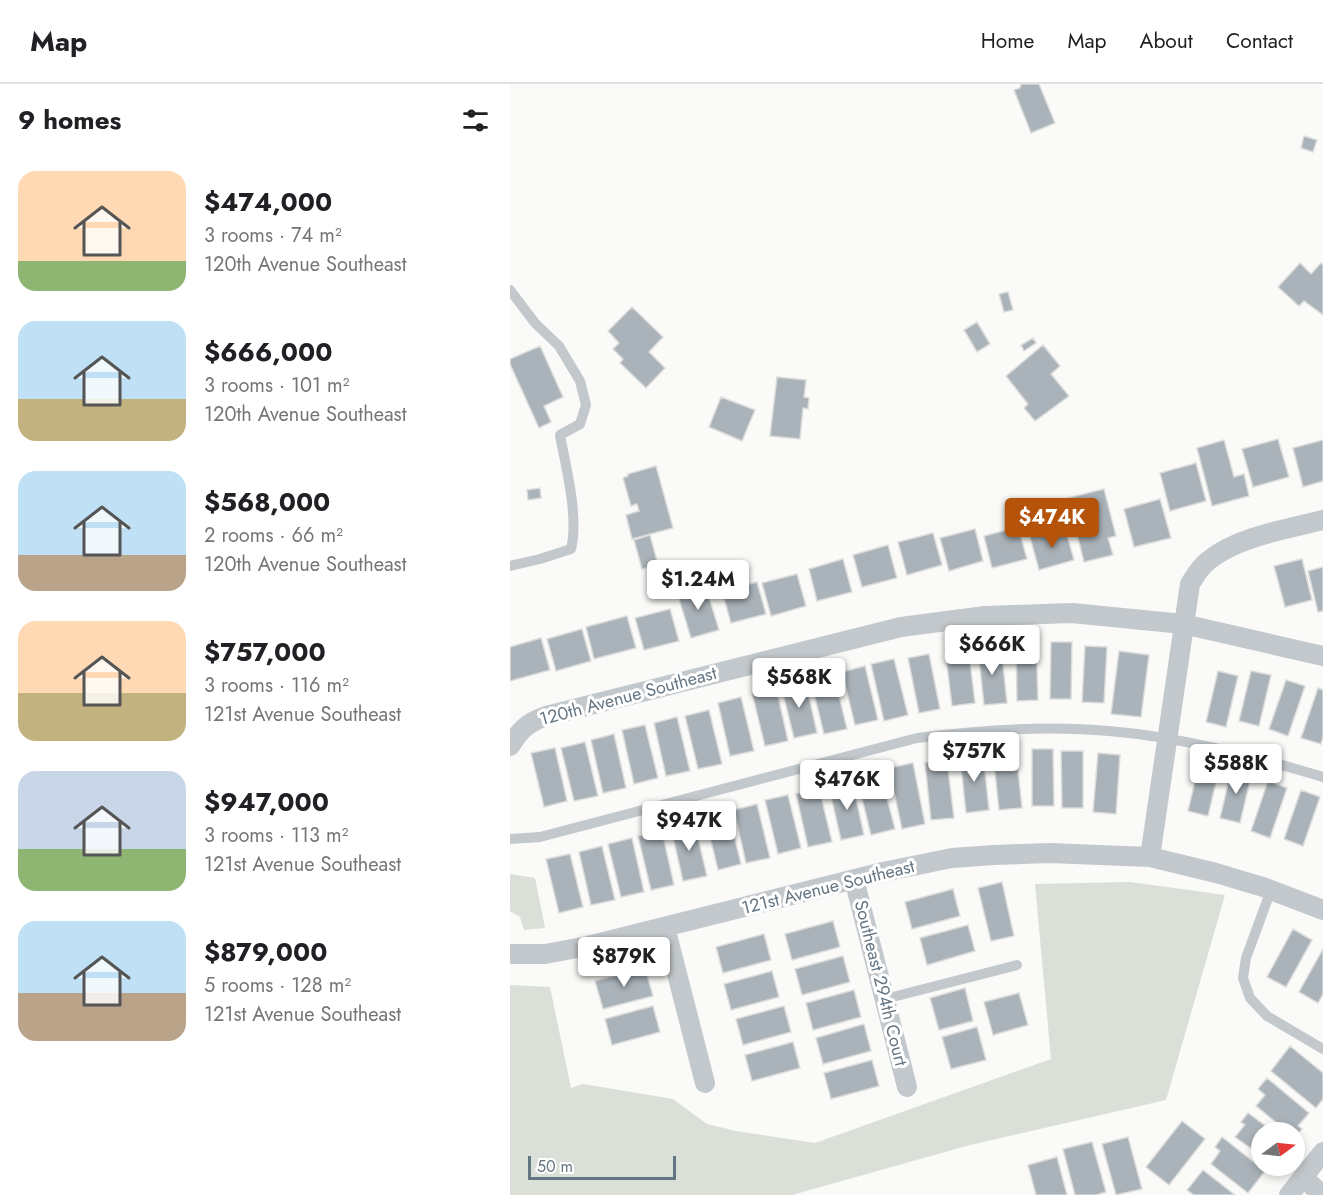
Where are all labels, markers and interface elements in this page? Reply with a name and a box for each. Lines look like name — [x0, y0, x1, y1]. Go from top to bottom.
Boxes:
text: Map — [30, 21, 87, 62]
text: Home — [981, 26, 1034, 56]
text: Map — [1067, 26, 1107, 56]
text: About — [1140, 26, 1193, 56]
text: Contact — [1226, 26, 1293, 56]
text: 9 homes — [18, 101, 121, 139]
icon: filters — [459, 104, 492, 137]
text: $474,000 — [204, 183, 332, 221]
icon: home — [66, 195, 138, 267]
text: 3 rooms · 74 m² — [204, 221, 342, 250]
text: 120th Avenue Southeast — [204, 250, 406, 279]
text: $666,000 — [204, 333, 332, 371]
icon: home — [66, 345, 138, 417]
text: 3 rooms · 101 m² — [204, 371, 350, 400]
text: 120th Avenue Southeast — [204, 400, 406, 429]
text: $568,000 — [204, 483, 330, 521]
icon: home — [66, 495, 138, 567]
pin: $474K — [1010, 498, 1094, 549]
text: $474K — [1019, 503, 1085, 532]
text: 2 rooms · 66 m² — [204, 521, 343, 550]
text: 120th Avenue Southeast — [204, 550, 406, 579]
pin: $1.24M — [649, 560, 747, 611]
text: $1.24M — [661, 565, 735, 594]
pin: $666K — [950, 625, 1034, 676]
text: $666K — [959, 630, 1025, 659]
text: $757,000 — [204, 633, 326, 671]
icon: home — [66, 645, 138, 717]
pin: $568K — [757, 658, 841, 709]
street label: 120th Avenue Southeast — [537, 660, 720, 732]
text: $568K — [766, 663, 832, 692]
text: 3 rooms · 116 m² — [204, 671, 349, 700]
text: 121st Avenue Southeast — [204, 700, 401, 729]
pin: $757K — [932, 732, 1016, 783]
text: $757K — [942, 737, 1006, 766]
pin: $588K — [1194, 744, 1278, 795]
text: $588K — [1204, 749, 1268, 778]
pin: $476K — [805, 760, 889, 811]
text: $476K — [814, 765, 880, 794]
text: $947,000 — [204, 783, 329, 821]
icon: home — [66, 795, 138, 867]
pin: $947K — [647, 801, 731, 852]
text: $947K — [656, 806, 722, 835]
text: 3 rooms · 113 m² — [204, 821, 348, 850]
text: 121st Avenue Southeast — [204, 850, 401, 879]
street label: 121st Avenue Southeast — [739, 853, 918, 921]
street label: Southeast 294th Court — [848, 897, 914, 1069]
text: $879,000 — [204, 933, 327, 971]
pin: $879K — [582, 937, 666, 988]
text: $879K — [592, 942, 656, 971]
icon: home — [66, 945, 138, 1017]
text: 5 rooms · 128 m² — [204, 971, 351, 1000]
text: 121st Avenue Southeast — [204, 1000, 401, 1029]
north arrow — [1251, 1122, 1305, 1176]
map controls — [1251, 1122, 1305, 1176]
scale bar — [528, 1153, 676, 1180]
text: 50 m — [537, 1155, 573, 1178]

